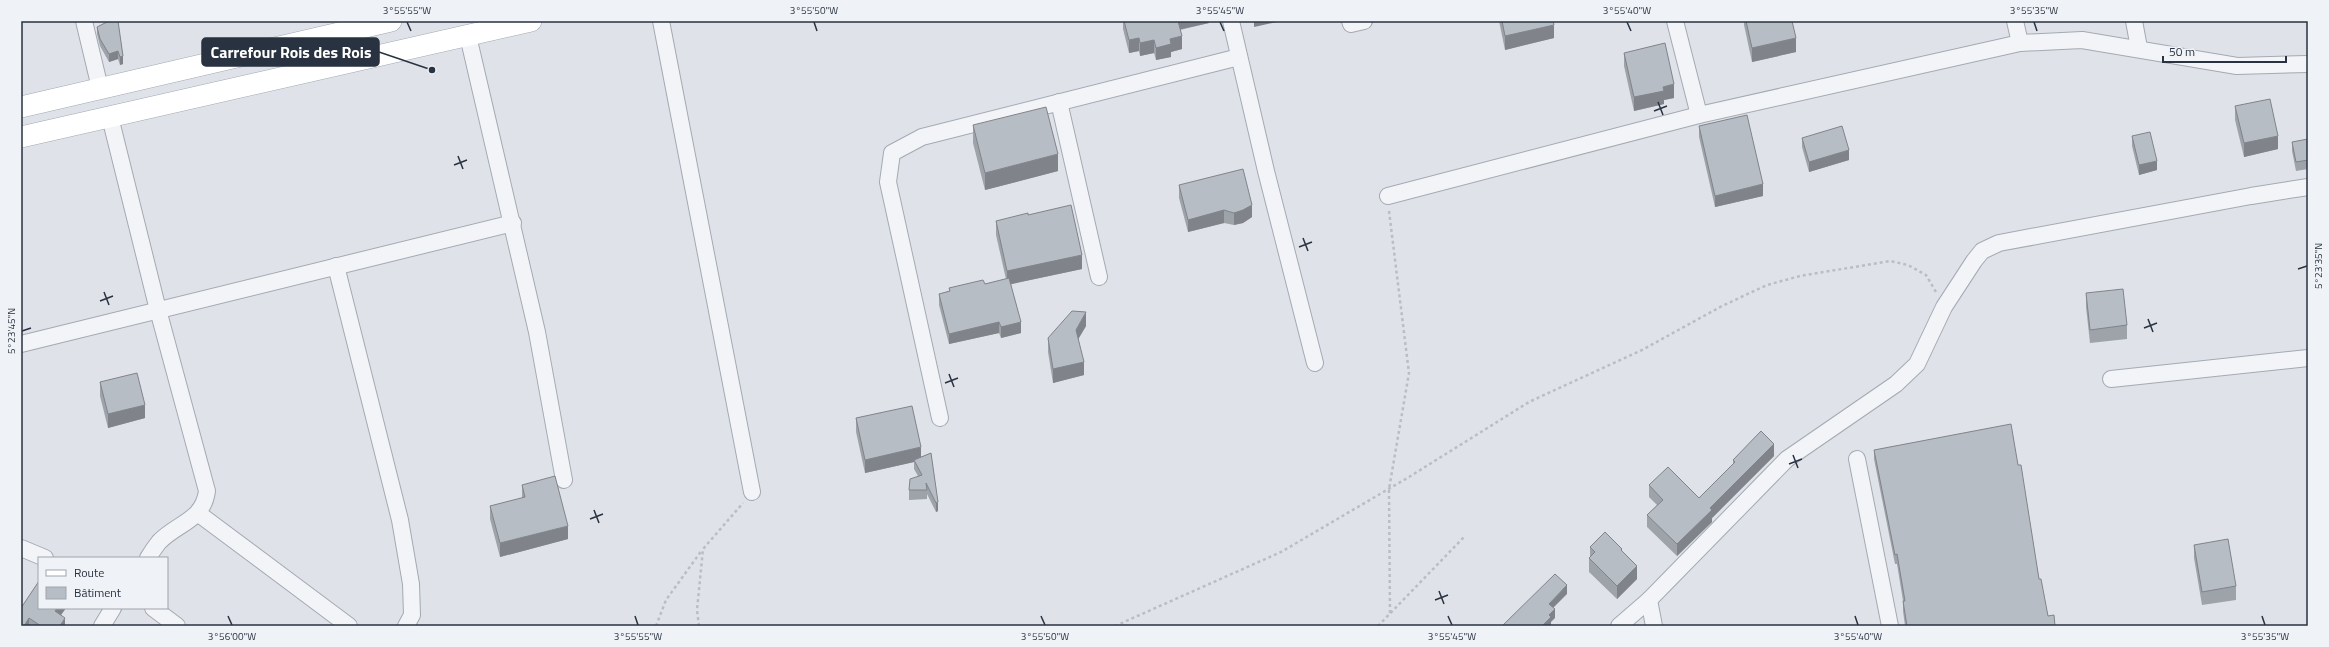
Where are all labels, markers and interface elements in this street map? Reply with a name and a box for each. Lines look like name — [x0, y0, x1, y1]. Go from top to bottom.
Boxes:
text: 3°55'55"W — [383, 3, 431, 18]
text: 3°55'50"W — [790, 3, 838, 18]
text: 3°55'45"W — [1196, 3, 1244, 18]
text: 3°55'40"W — [1603, 3, 1651, 18]
text: 3°55'35"W — [2010, 3, 2058, 18]
callout: Carrefour Rois des Rois — [202, 38, 379, 66]
scale bar — [2163, 38, 2286, 64]
text: Carrefour Rois des Rois — [211, 40, 371, 64]
text: 50 m — [2169, 42, 2195, 61]
text: 5°23'35"N — [2311, 243, 2326, 289]
text: 5°23'45"N — [4, 308, 19, 354]
legend — [38, 557, 168, 609]
text: Route — [74, 563, 104, 582]
text: Bâtiment — [74, 583, 122, 602]
text: 3°56'00"W — [208, 629, 256, 644]
text: 3°55'55"W — [614, 629, 662, 644]
text: 3°55'50"W — [1021, 629, 1069, 644]
text: 3°55'45"W — [1428, 629, 1476, 644]
text: 3°55'40"W — [1834, 629, 1882, 644]
text: 3°55'35"W — [2241, 629, 2289, 644]

